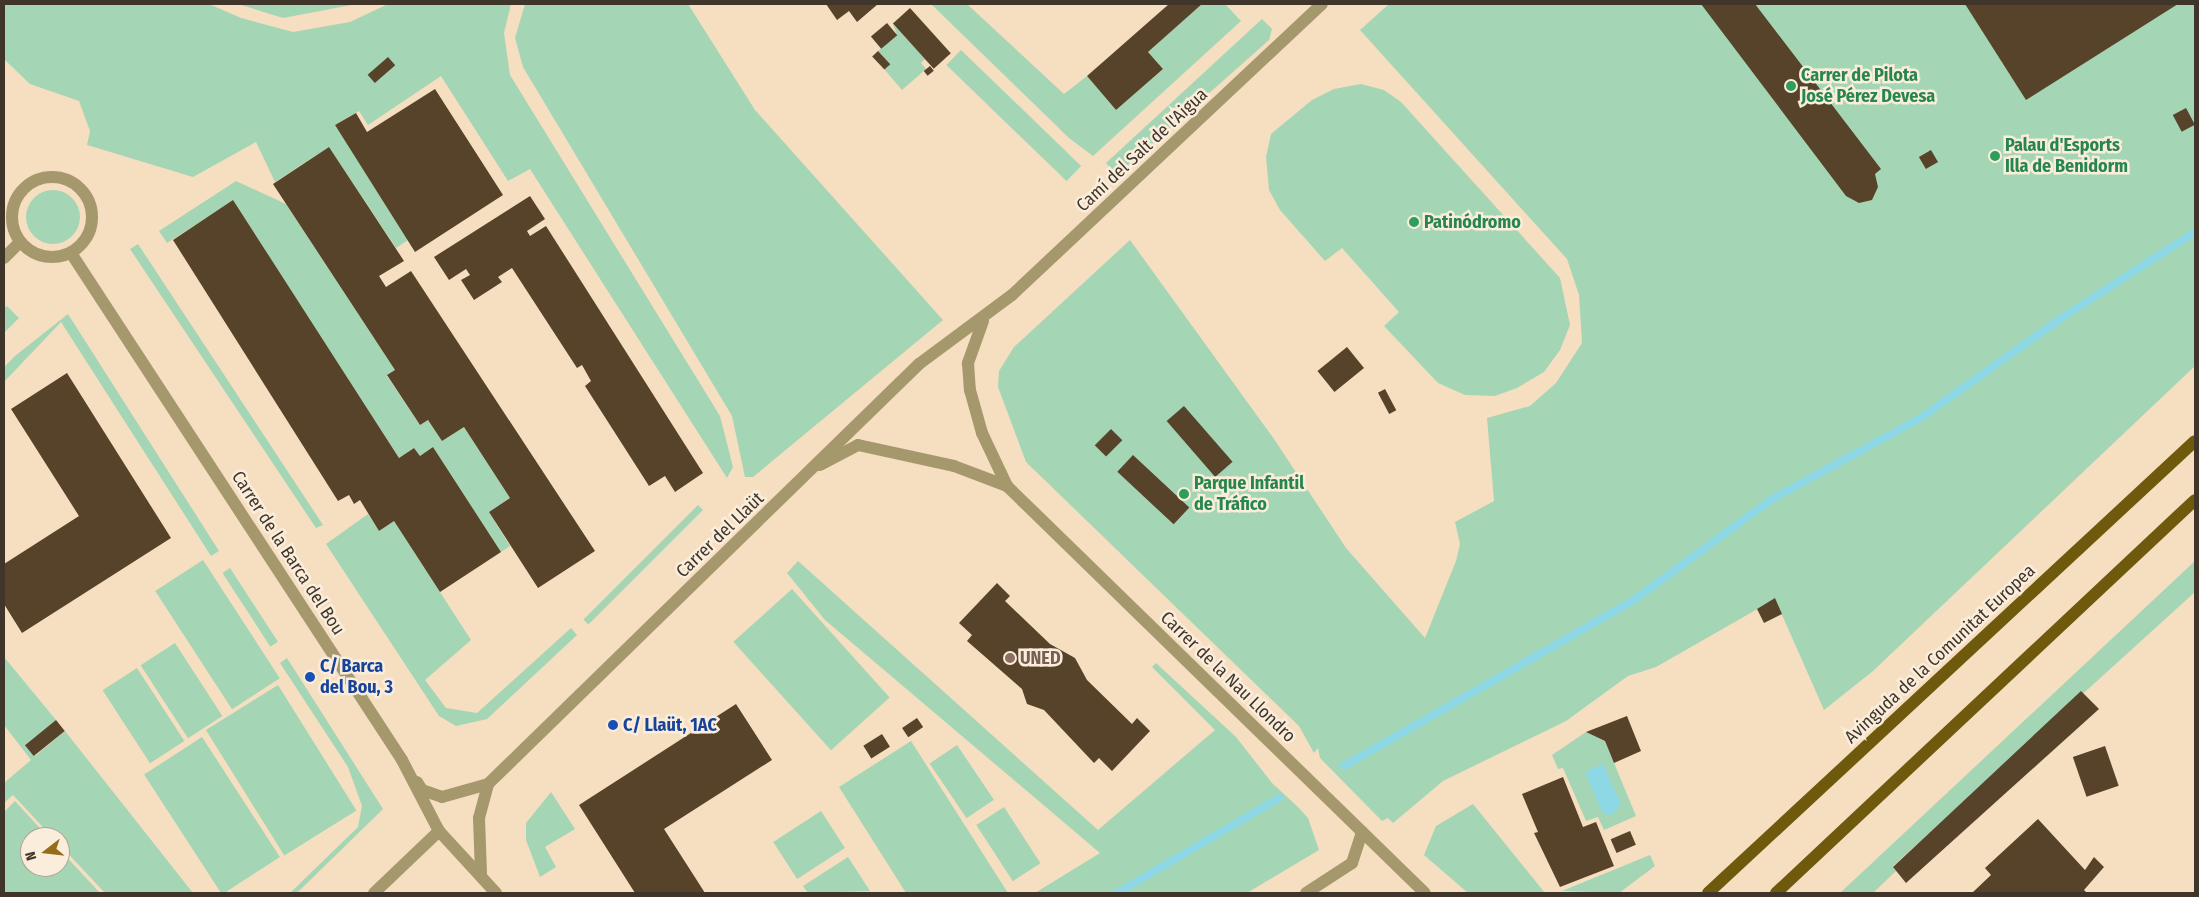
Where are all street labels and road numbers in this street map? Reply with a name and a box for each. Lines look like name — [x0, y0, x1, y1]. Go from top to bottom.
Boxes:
street label: Camí del Salt de l'Aigua — [1072, 84, 1212, 216]
street label: Carrer de la Barca del Bou — [227, 467, 349, 639]
street label: Carrer del Llaüt — [672, 488, 768, 582]
street label: Avinguda de la Comunitat Europea — [1840, 560, 2040, 748]
street label: Carrer de la Nau Llondro — [1156, 607, 1300, 747]

